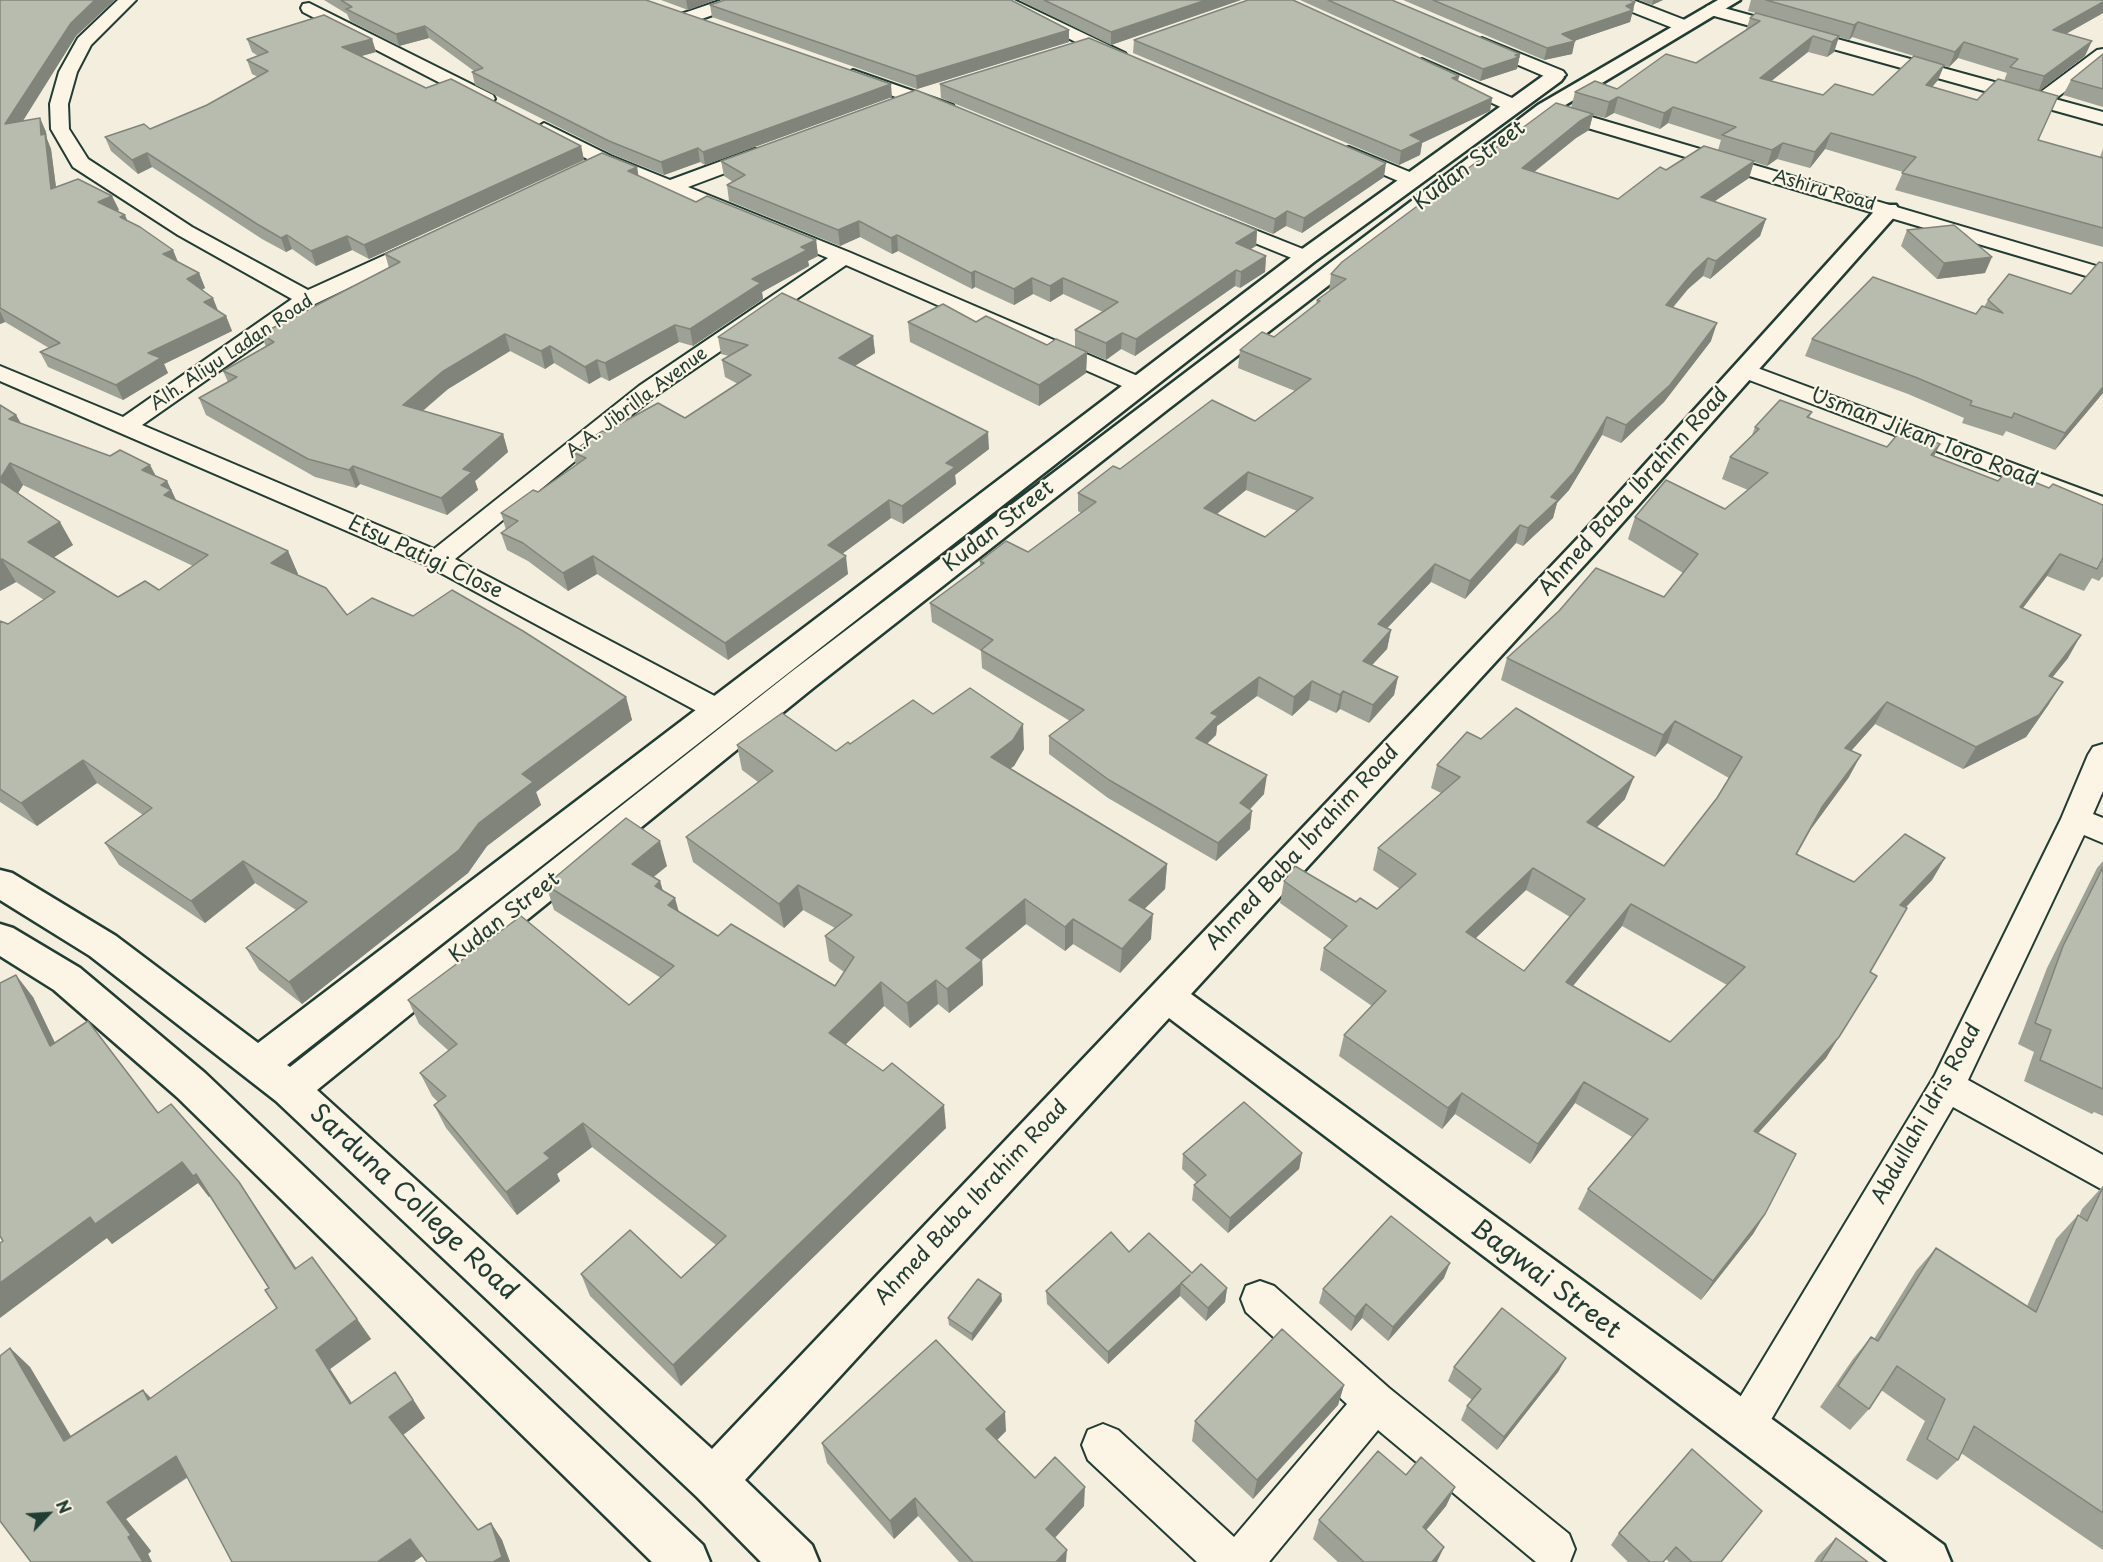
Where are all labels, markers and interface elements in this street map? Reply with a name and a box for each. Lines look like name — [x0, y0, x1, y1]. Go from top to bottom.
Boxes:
street label: Kudan Street — [1409, 116, 1531, 216]
street label: Ashiru Road — [1770, 166, 1878, 216]
street label: Alh. Aliyu Ladan Road — [147, 291, 317, 415]
street label: A.A. Jibrilla Avenue — [562, 343, 712, 463]
street label: Ahmed Baba Ibrahim Road — [1534, 383, 1734, 601]
street label: Usman Jikan Toro Road — [1807, 383, 2041, 493]
street label: Kudan Street — [939, 476, 1059, 578]
street label: Etsu Patigi Close — [344, 511, 506, 605]
street label: Ahmed Baba Ibrahim Road — [1201, 740, 1405, 956]
street label: Kudan Street — [445, 867, 565, 969]
street label: Abdullahi Idris Road — [1867, 1019, 1987, 1209]
street label: Ahmed Baba Ibrahim Road — [870, 1095, 1074, 1311]
street label: Sarduna College Road — [302, 1098, 524, 1308]
street label: Bagwai Street — [1464, 1213, 1626, 1347]
north arrow — [18, 1484, 78, 1544]
text: N — [51, 1496, 78, 1517]

